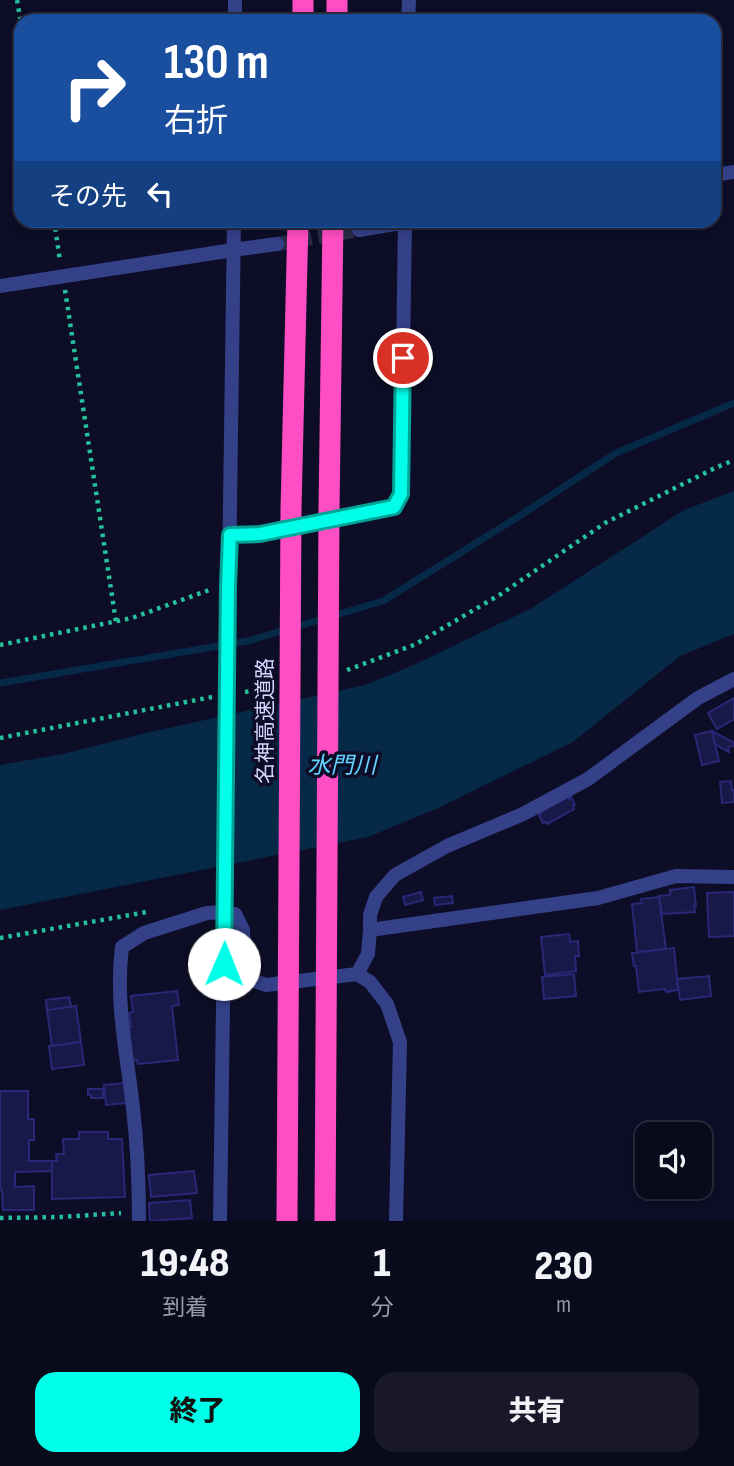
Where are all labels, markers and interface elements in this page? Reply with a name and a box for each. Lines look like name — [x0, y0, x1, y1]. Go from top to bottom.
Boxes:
text: 130 m — [164, 34, 269, 93]
icon: right — [49, 42, 140, 133]
text: 右折 — [164, 102, 228, 141]
icon: left — [141, 175, 179, 213]
text: その先 — [49, 182, 127, 213]
pin — [373, 328, 433, 388]
icon: arrive — [384, 339, 422, 377]
street label: 名神高速道路 — [253, 658, 278, 784]
water label: 水門川 — [308, 752, 380, 780]
position arrow — [187, 927, 261, 1001]
map controls — [635, 1122, 712, 1199]
button: sound — [635, 1122, 712, 1199]
text: 19:48 — [141, 1238, 230, 1289]
text: 1 — [373, 1238, 391, 1289]
text: 230 — [534, 1241, 593, 1292]
text: m — [556, 1291, 571, 1319]
text: 到着 — [162, 1294, 208, 1322]
text: 分 — [370, 1294, 393, 1322]
button: 終了 — [35, 1372, 360, 1452]
button: 共有 — [374, 1372, 699, 1452]

